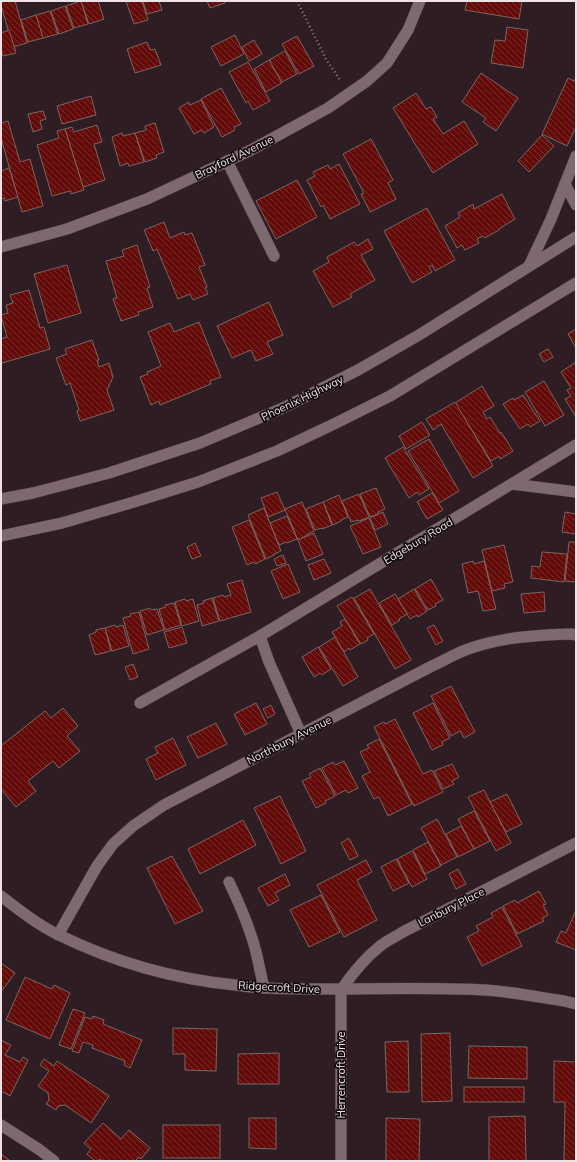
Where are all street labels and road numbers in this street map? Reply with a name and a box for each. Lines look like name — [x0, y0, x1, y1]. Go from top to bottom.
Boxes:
street label: Brayford Avenue — [193, 132, 275, 182]
street label: Phoenix Highway — [259, 372, 345, 424]
street label: Edgebury Road — [381, 515, 455, 567]
street label: Northbury Avenue — [244, 713, 334, 767]
street label: Lanbury Place — [415, 884, 487, 930]
street label: Ridgecroft Drive — [238, 978, 320, 996]
street label: Herrencroft Drive — [334, 1031, 348, 1119]

